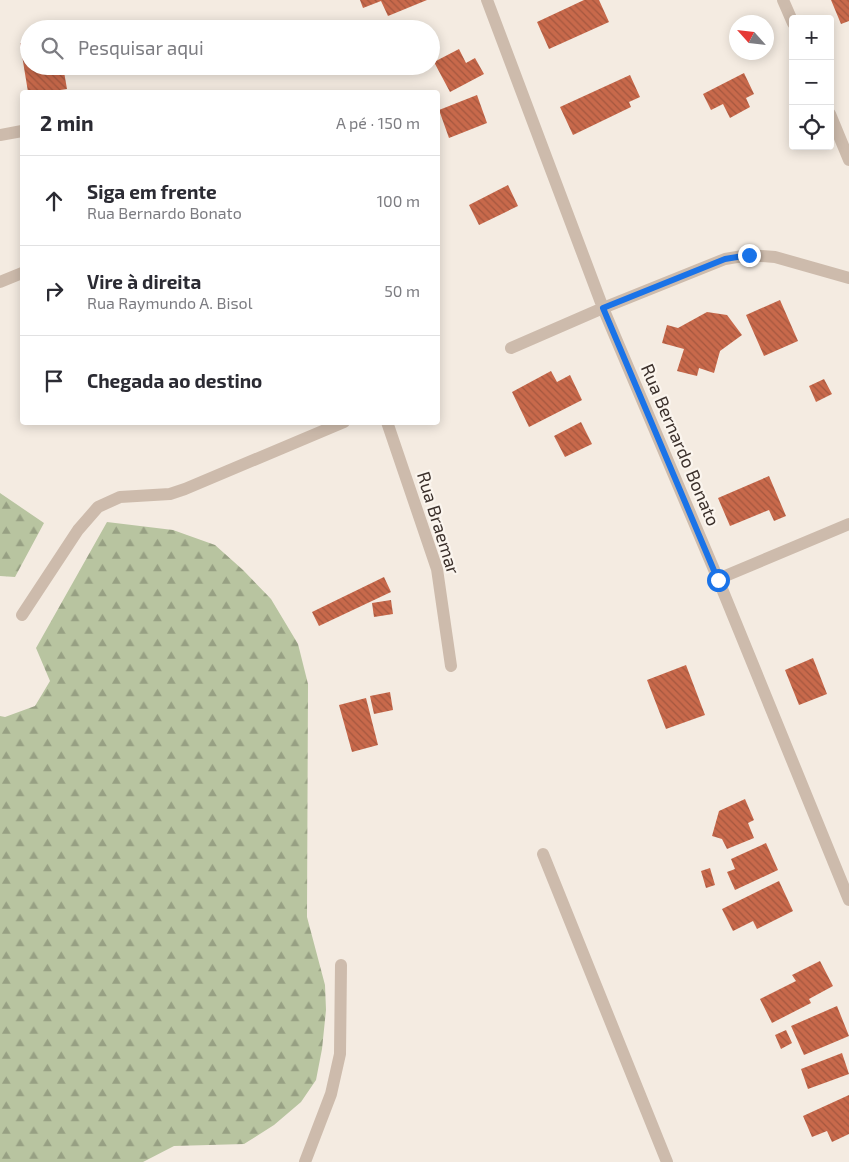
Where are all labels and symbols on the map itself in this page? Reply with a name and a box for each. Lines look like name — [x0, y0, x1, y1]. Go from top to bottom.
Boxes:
north arrow — [729, 15, 774, 60]
route end — [738, 244, 761, 267]
street label: Rua Bernardo Bonato — [637, 360, 725, 529]
street label: Rua Braemar — [413, 469, 465, 577]
route start — [707, 569, 730, 592]

